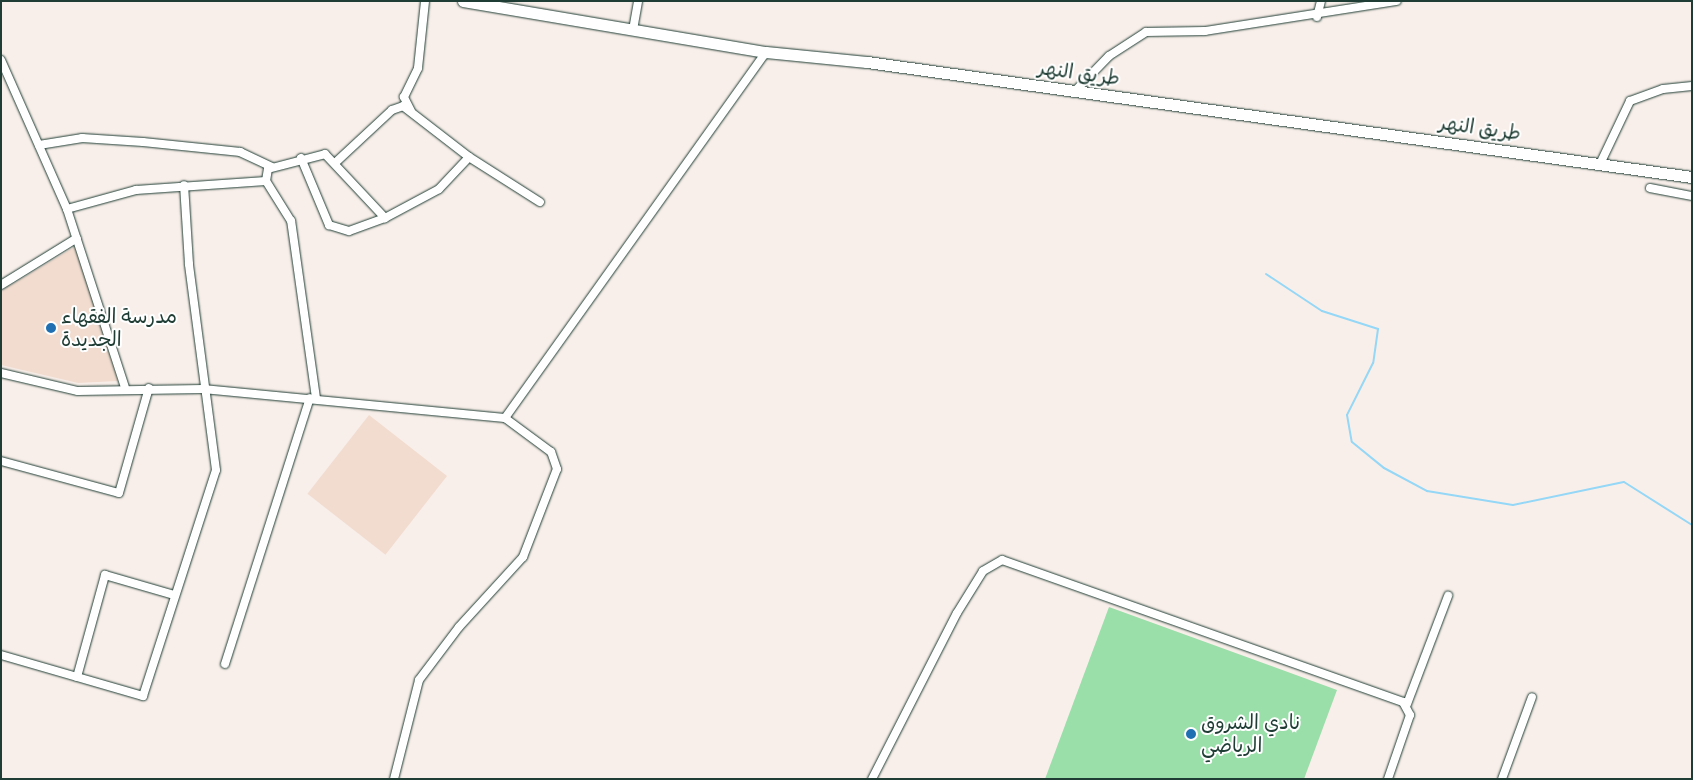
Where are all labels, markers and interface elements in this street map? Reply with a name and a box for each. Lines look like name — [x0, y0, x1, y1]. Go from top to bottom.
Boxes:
street label: طريق النهر — [1037, 55, 1121, 91]
street label: طريق النهر — [1438, 110, 1522, 146]
place label: مدرسة الفقهاء الجديدة — [61, 304, 177, 351]
marker: مدرسة الفقهاء الجديدة — [45, 322, 57, 334]
place label: نادي الشروق الرياضي — [1201, 710, 1300, 757]
marker: نادي الشروق الرياضي — [1185, 728, 1197, 740]

